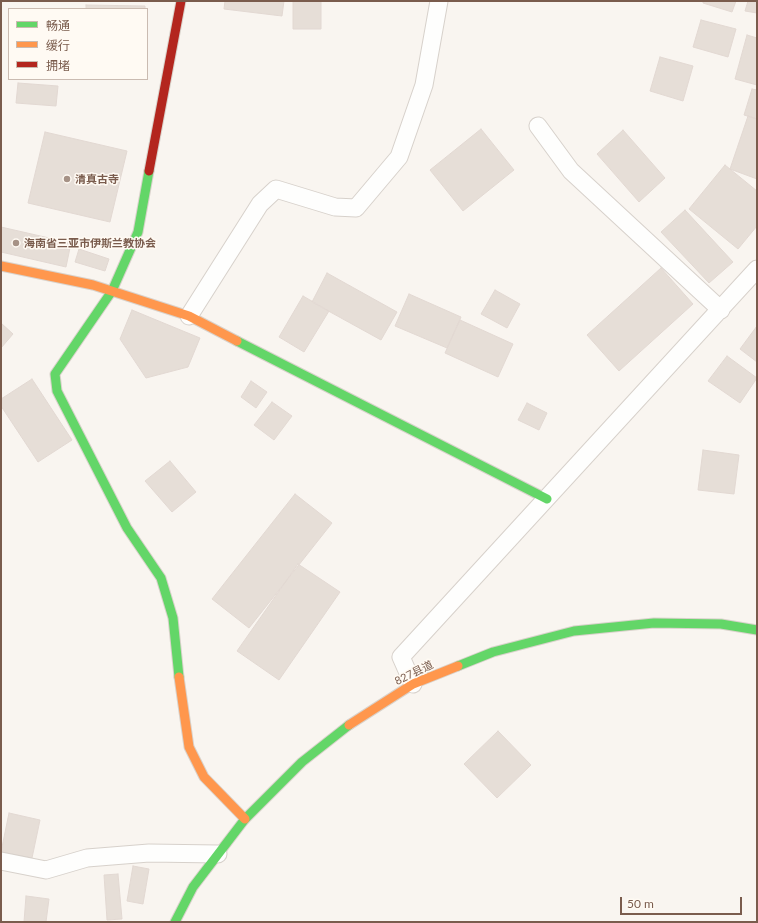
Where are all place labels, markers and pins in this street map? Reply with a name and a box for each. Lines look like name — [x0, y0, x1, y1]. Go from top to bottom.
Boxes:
place label: 清真古寺 — [75, 172, 119, 186]
marker: 清真古寺 — [62, 174, 72, 184]
place label: 海南省三亚市伊斯兰教协会 — [24, 236, 156, 250]
marker: 海南省三亚市伊斯兰教协会 — [11, 238, 21, 248]

